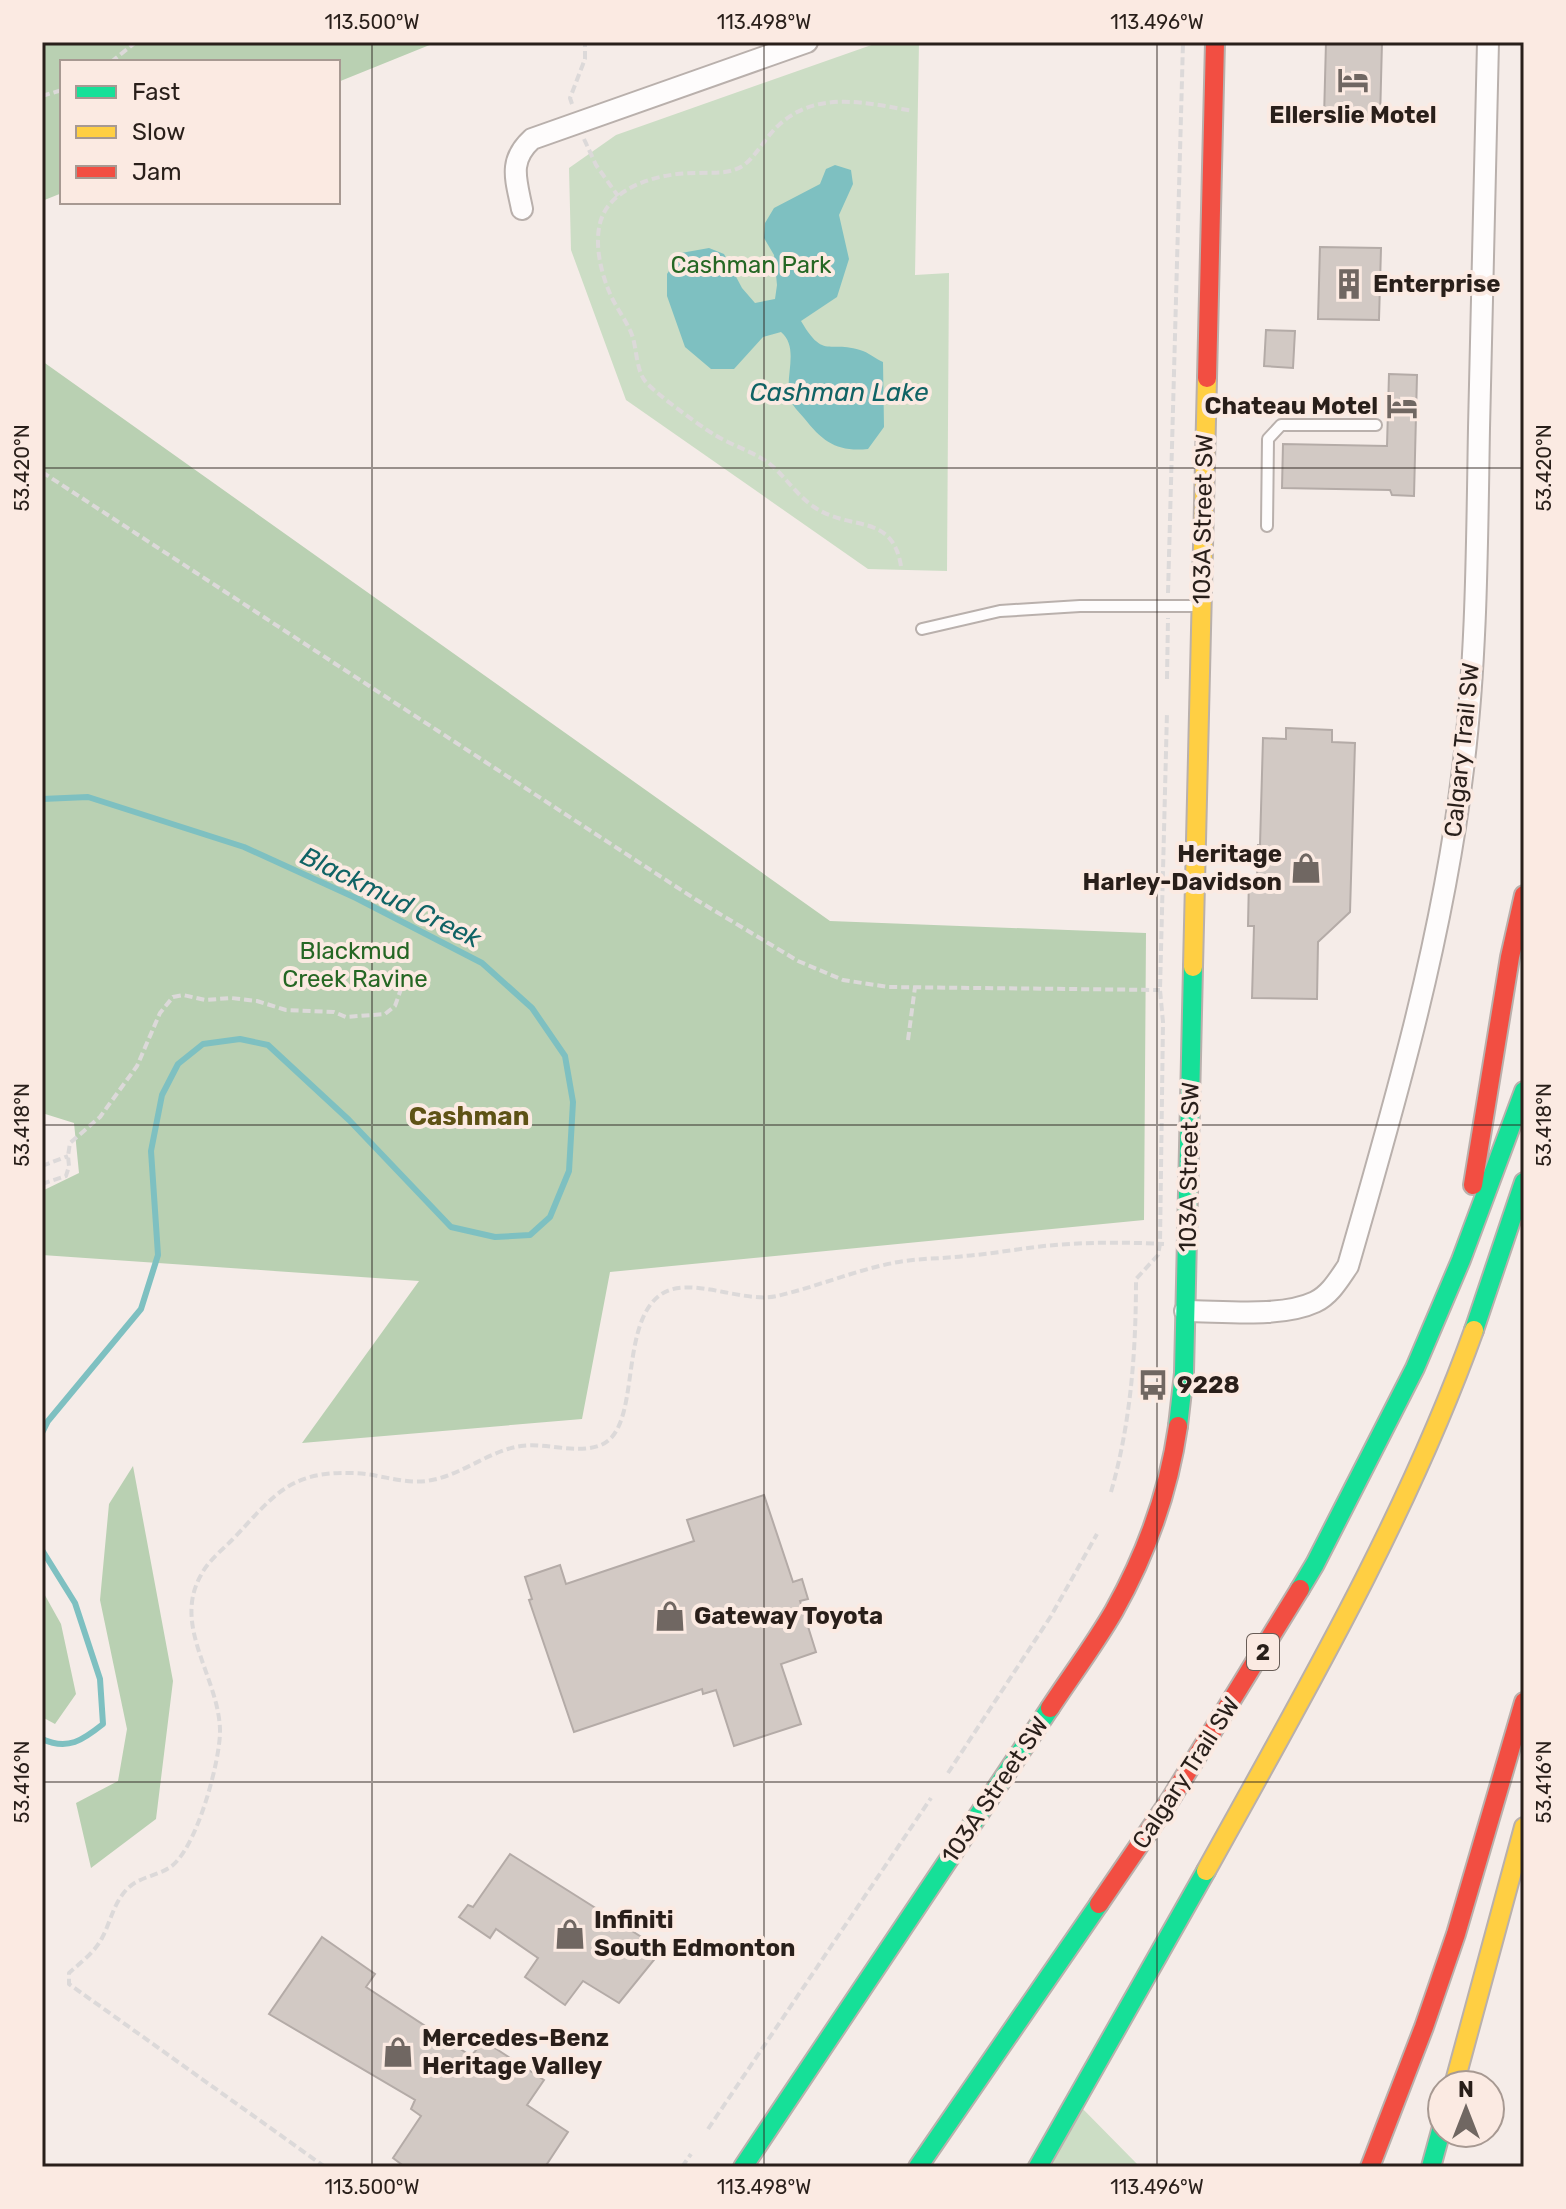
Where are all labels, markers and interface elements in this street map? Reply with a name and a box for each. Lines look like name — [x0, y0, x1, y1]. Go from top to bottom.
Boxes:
text: 113.500°W — [324, 10, 420, 34]
text: 113.498°W — [717, 10, 811, 34]
text: 113.496°W — [1110, 10, 1204, 34]
legend — [60, 60, 340, 204]
hotel icon: Ellerslie Motel — [1336, 63, 1370, 97]
text: Fast — [132, 78, 180, 106]
place label: Ellerslie Motel — [1269, 101, 1437, 129]
text: Slow — [132, 118, 185, 146]
text: Jam — [132, 158, 182, 186]
park label: Cashman Park — [670, 251, 832, 279]
building icon: Enterprise — [1332, 267, 1366, 301]
place label: Enterprise — [1373, 270, 1500, 298]
water label: Cashman Lake — [749, 377, 929, 408]
hotel icon: Chateau Motel — [1385, 389, 1419, 423]
place label: Chateau Motel — [1205, 392, 1378, 420]
text: 53.420°N — [10, 424, 34, 512]
text: 53.420°N — [1532, 424, 1556, 512]
street label: 103A Street SW — [1188, 434, 1218, 604]
street label: Calgary Trail SW — [1439, 661, 1485, 839]
water label: Blackmud Creek — [295, 840, 487, 955]
place label: Heritage Harley-Davidson — [1083, 840, 1282, 896]
shop icon: Heritage Harley-Davidson — [1289, 851, 1323, 885]
park label: Blackmud Creek Ravine — [282, 937, 428, 993]
street label: 103A Street SW — [1174, 1082, 1204, 1252]
text: 53.418°N — [10, 1083, 34, 1167]
text: 53.418°N — [1532, 1083, 1556, 1167]
district label: Cashman — [409, 1101, 529, 1132]
bus stop icon: 9228 — [1136, 1368, 1170, 1402]
place label: 9228 — [1177, 1371, 1240, 1399]
shop icon: Gateway Toyota — [653, 1599, 687, 1633]
place label: Gateway Toyota — [694, 1602, 883, 1630]
road number: 2 — [1247, 1634, 1279, 1670]
street label: Calgary Trail SW — [1127, 1692, 1245, 1854]
street label: 103A Street SW — [936, 1712, 1054, 1868]
text: 53.416°N — [10, 1741, 34, 1823]
text: 53.416°N — [1532, 1741, 1556, 1823]
place label: Infiniti South Edmonton — [594, 1906, 796, 1962]
shop icon: Infiniti South Edmonton — [553, 1917, 587, 1951]
place label: Mercedes-Benz Heritage Valley — [422, 2024, 609, 2080]
shop icon: Mercedes-Benz Heritage Valley — [381, 2035, 415, 2069]
north arrow — [1426, 2069, 1506, 2149]
text: N — [1458, 2076, 1474, 2103]
text: 113.500°W — [324, 2175, 420, 2199]
text: 113.498°W — [717, 2175, 811, 2199]
text: 113.496°W — [1110, 2175, 1204, 2199]

